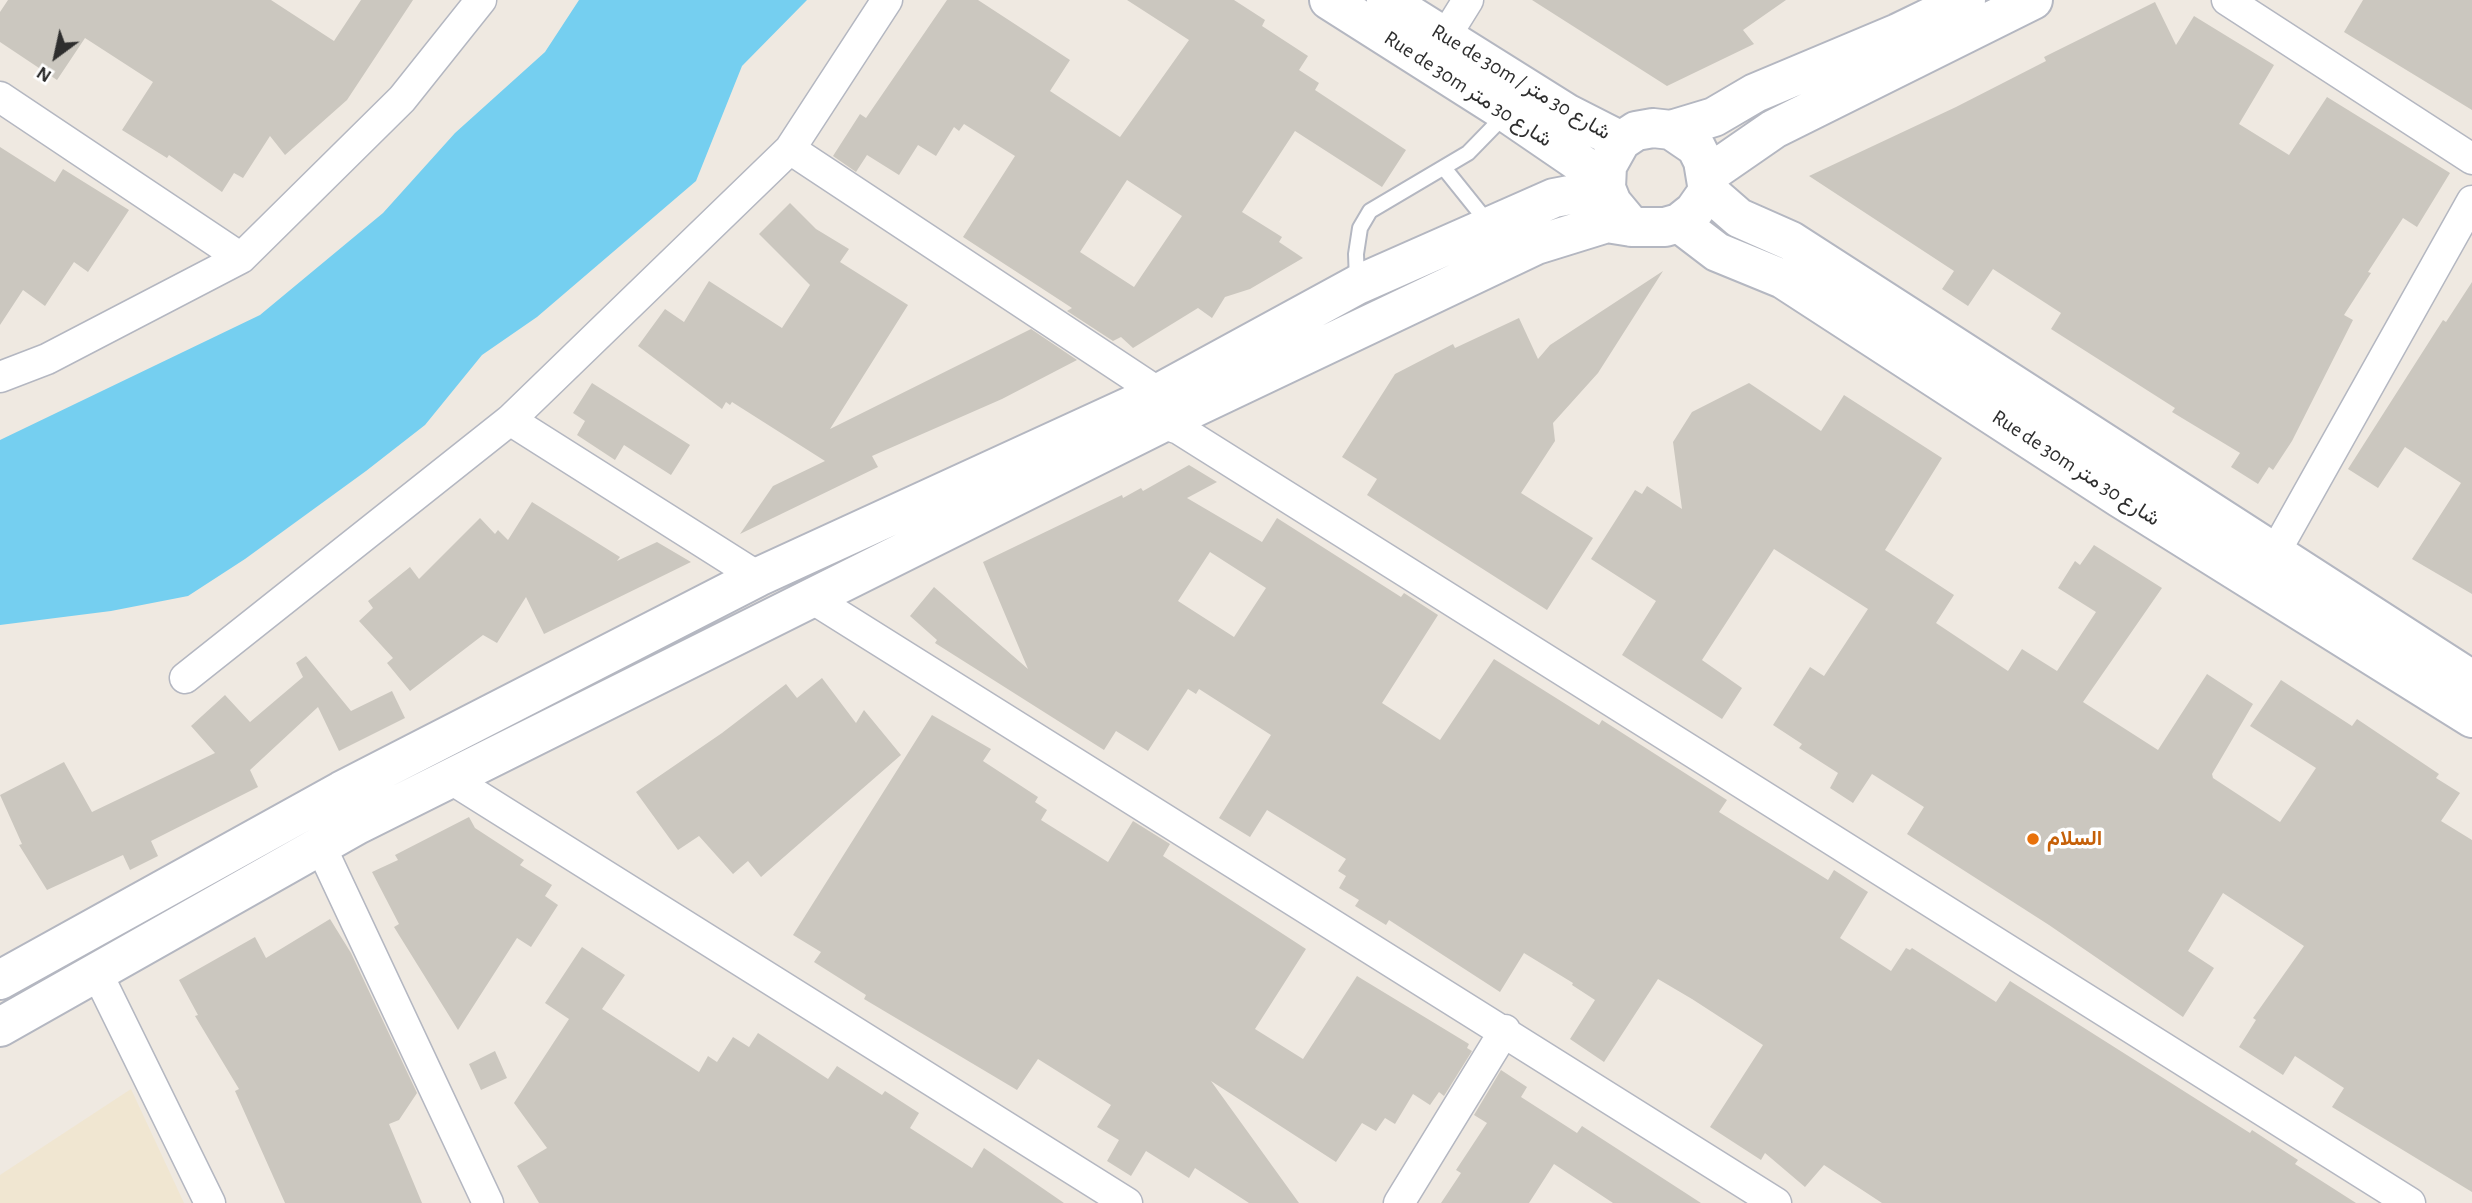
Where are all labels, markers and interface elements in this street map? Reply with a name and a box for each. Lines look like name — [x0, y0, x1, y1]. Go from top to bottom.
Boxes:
street label: Rue de 30m / شارع 30 متر — [1427, 19, 1615, 145]
north arrow — [21, 21, 91, 91]
street label: Rue de 30m شارع 30 متر — [1379, 25, 1557, 153]
text: N — [34, 62, 55, 86]
street label: Rue de 30m شارع 30 متر — [1987, 404, 2165, 532]
place label: السلام — [2047, 826, 2102, 852]
marker: السلام — [2025, 831, 2041, 847]

